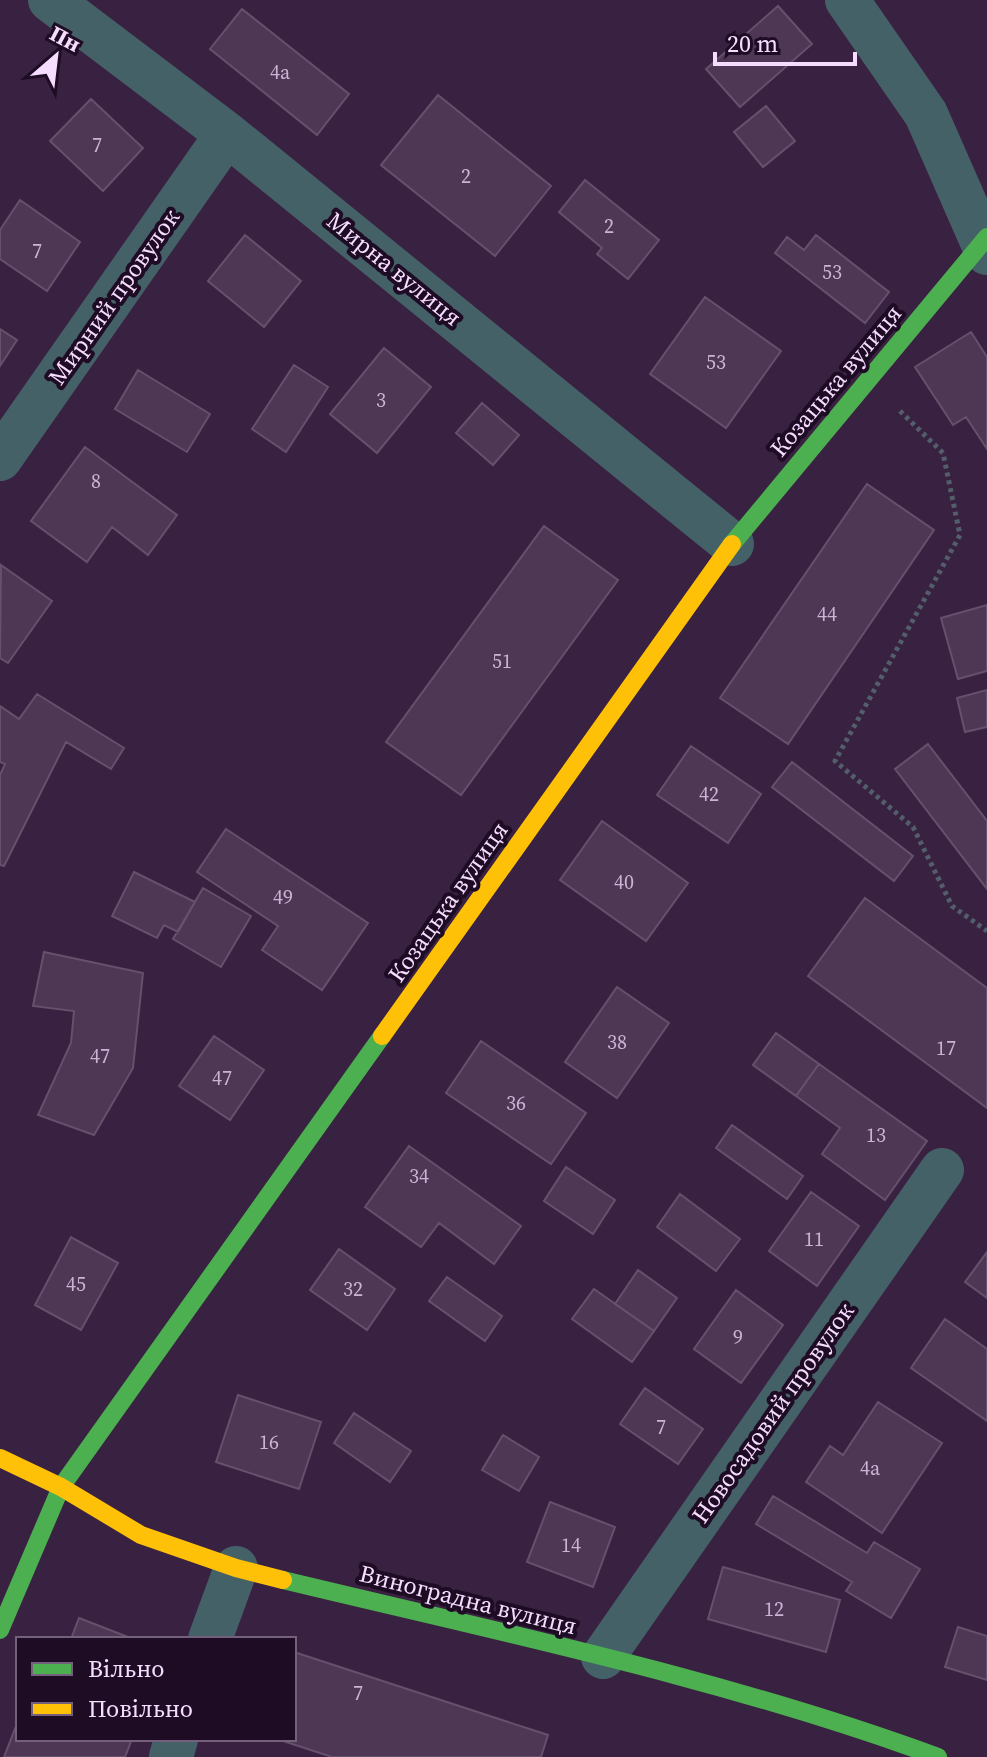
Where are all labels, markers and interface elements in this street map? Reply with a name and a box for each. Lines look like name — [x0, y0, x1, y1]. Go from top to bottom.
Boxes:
north arrow — [16, 16, 96, 96]
scale bar — [715, 16, 855, 66]
text: Пн — [45, 18, 86, 59]
text: 20 m — [727, 27, 778, 60]
house number: 4а — [270, 58, 291, 86]
house number: 7 — [92, 131, 102, 159]
house number: 2 — [461, 162, 471, 190]
street label: Мирний провулок — [40, 202, 187, 391]
street label: Мирна вулиця — [320, 204, 469, 333]
house number: 2 — [604, 212, 614, 240]
house number: 7 — [32, 237, 42, 265]
house number: 53 — [822, 258, 842, 286]
street label: Козацька вулиця — [762, 298, 909, 464]
house number: 53 — [706, 348, 726, 376]
house number: 3 — [376, 386, 386, 414]
house number: 8 — [91, 467, 101, 495]
house number: 44 — [817, 600, 837, 628]
house number: 51 — [492, 647, 512, 675]
house number: 42 — [699, 780, 719, 808]
street label: Козацька вулиця — [380, 815, 515, 989]
house number: 40 — [614, 868, 634, 896]
house number: 49 — [273, 883, 293, 911]
house number: 38 — [607, 1028, 627, 1056]
house number: 17 — [936, 1034, 956, 1062]
house number: 47 — [90, 1042, 110, 1070]
house number: 47 — [212, 1064, 232, 1092]
house number: 36 — [506, 1089, 526, 1117]
house number: 13 — [866, 1121, 886, 1149]
house number: 34 — [409, 1162, 429, 1190]
house number: 11 — [804, 1225, 824, 1253]
house number: 45 — [66, 1270, 86, 1298]
house number: 32 — [343, 1275, 363, 1303]
street label: Новосадовий провулок — [684, 1296, 861, 1530]
house number: 9 — [733, 1323, 743, 1351]
house number: 7 — [656, 1413, 666, 1441]
house number: 16 — [259, 1428, 279, 1456]
house number: 4а — [860, 1454, 881, 1482]
house number: 14 — [561, 1531, 581, 1559]
street label: Виноградна вулиця — [356, 1557, 580, 1642]
house number: 12 — [764, 1595, 784, 1623]
legend — [16, 1637, 296, 1741]
text: Вільно — [88, 1652, 164, 1685]
house number: 7 — [353, 1679, 363, 1707]
text: Повільно — [88, 1692, 193, 1725]

